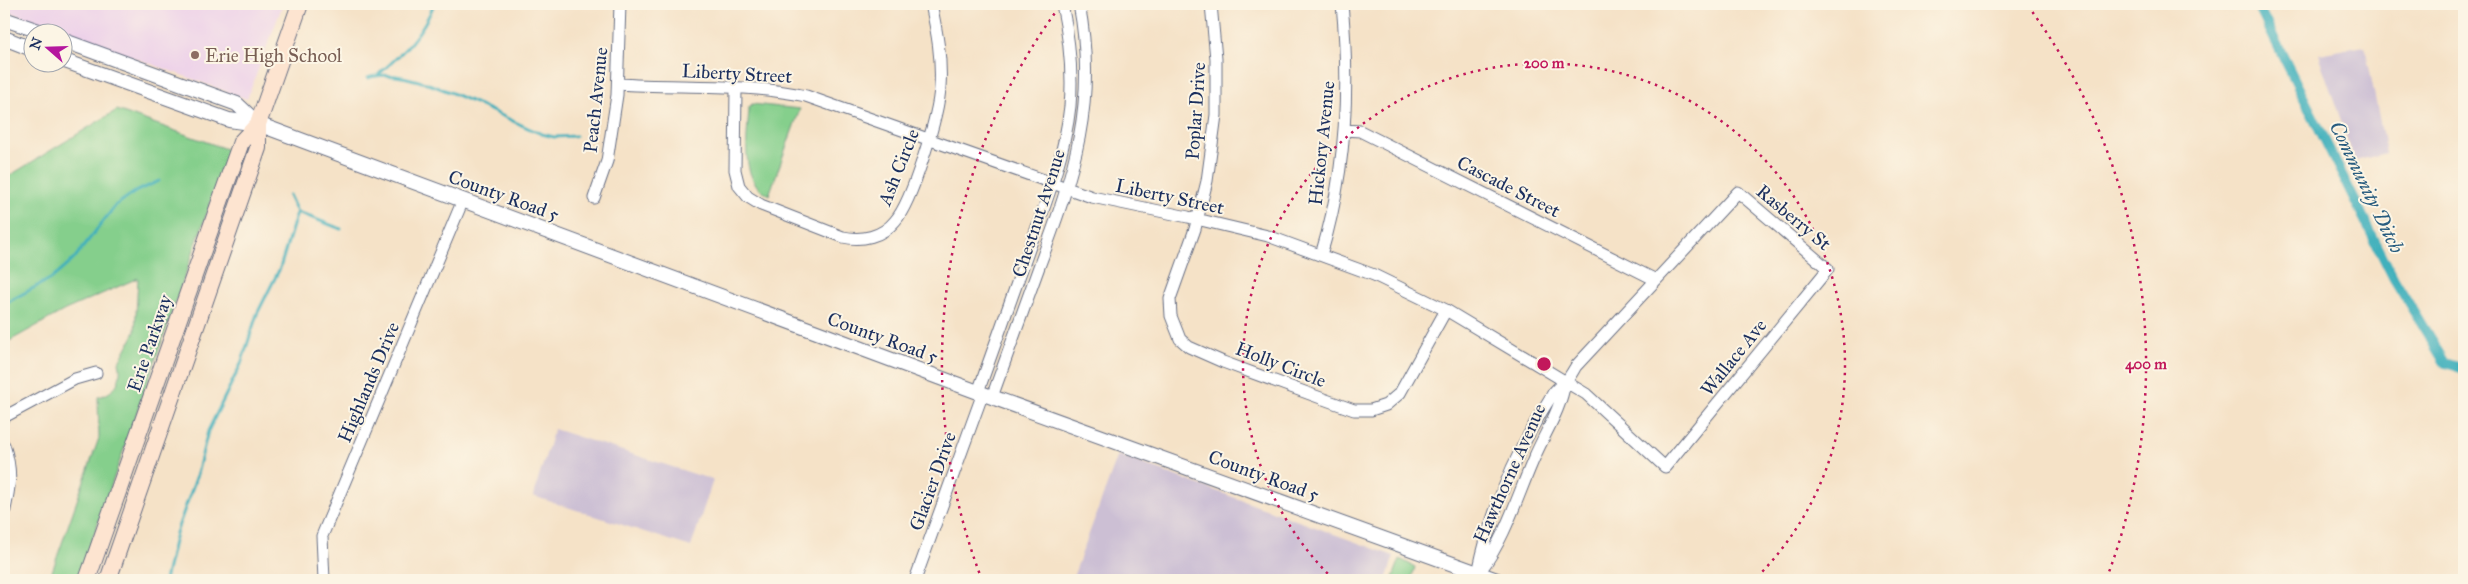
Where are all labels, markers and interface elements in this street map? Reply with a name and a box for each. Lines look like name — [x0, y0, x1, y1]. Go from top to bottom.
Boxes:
north arrow — [22, 22, 72, 72]
text: N — [26, 35, 46, 52]
place label: Erie High School — [205, 44, 343, 68]
street label: Peach Avenue — [579, 46, 612, 154]
marker: Erie High School — [189, 49, 201, 61]
text: 200 m — [1524, 54, 1565, 72]
street label: Liberty Street — [681, 59, 793, 88]
street label: Poplar Drive — [1181, 61, 1210, 161]
street label: Hickory Avenue — [1304, 80, 1339, 206]
water label: Community Ditch — [2325, 117, 2409, 257]
street label: Ash Circle — [872, 125, 924, 210]
street label: Chestnut Avenue — [1007, 146, 1070, 280]
street label: Cascade Street — [1453, 151, 1564, 222]
street label: County Road 5 — [445, 165, 562, 226]
street label: Liberty Street — [1114, 174, 1227, 219]
street label: Rasberry St — [1752, 180, 1836, 255]
street label: Erie Parkway — [122, 290, 177, 395]
street label: County Road 5 — [824, 307, 941, 368]
street label: Wallace Ave — [1695, 314, 1771, 400]
street label: Highlands Drive — [333, 318, 405, 446]
street label: Holly Circle — [1232, 337, 1329, 392]
centre of rings — [1535, 355, 1553, 373]
text: 400 m — [2125, 355, 2167, 374]
street label: Hawthorne Avenue — [1468, 400, 1551, 546]
street label: Glacier Drive — [904, 429, 961, 534]
street label: County Road 5 — [1205, 445, 1322, 506]

